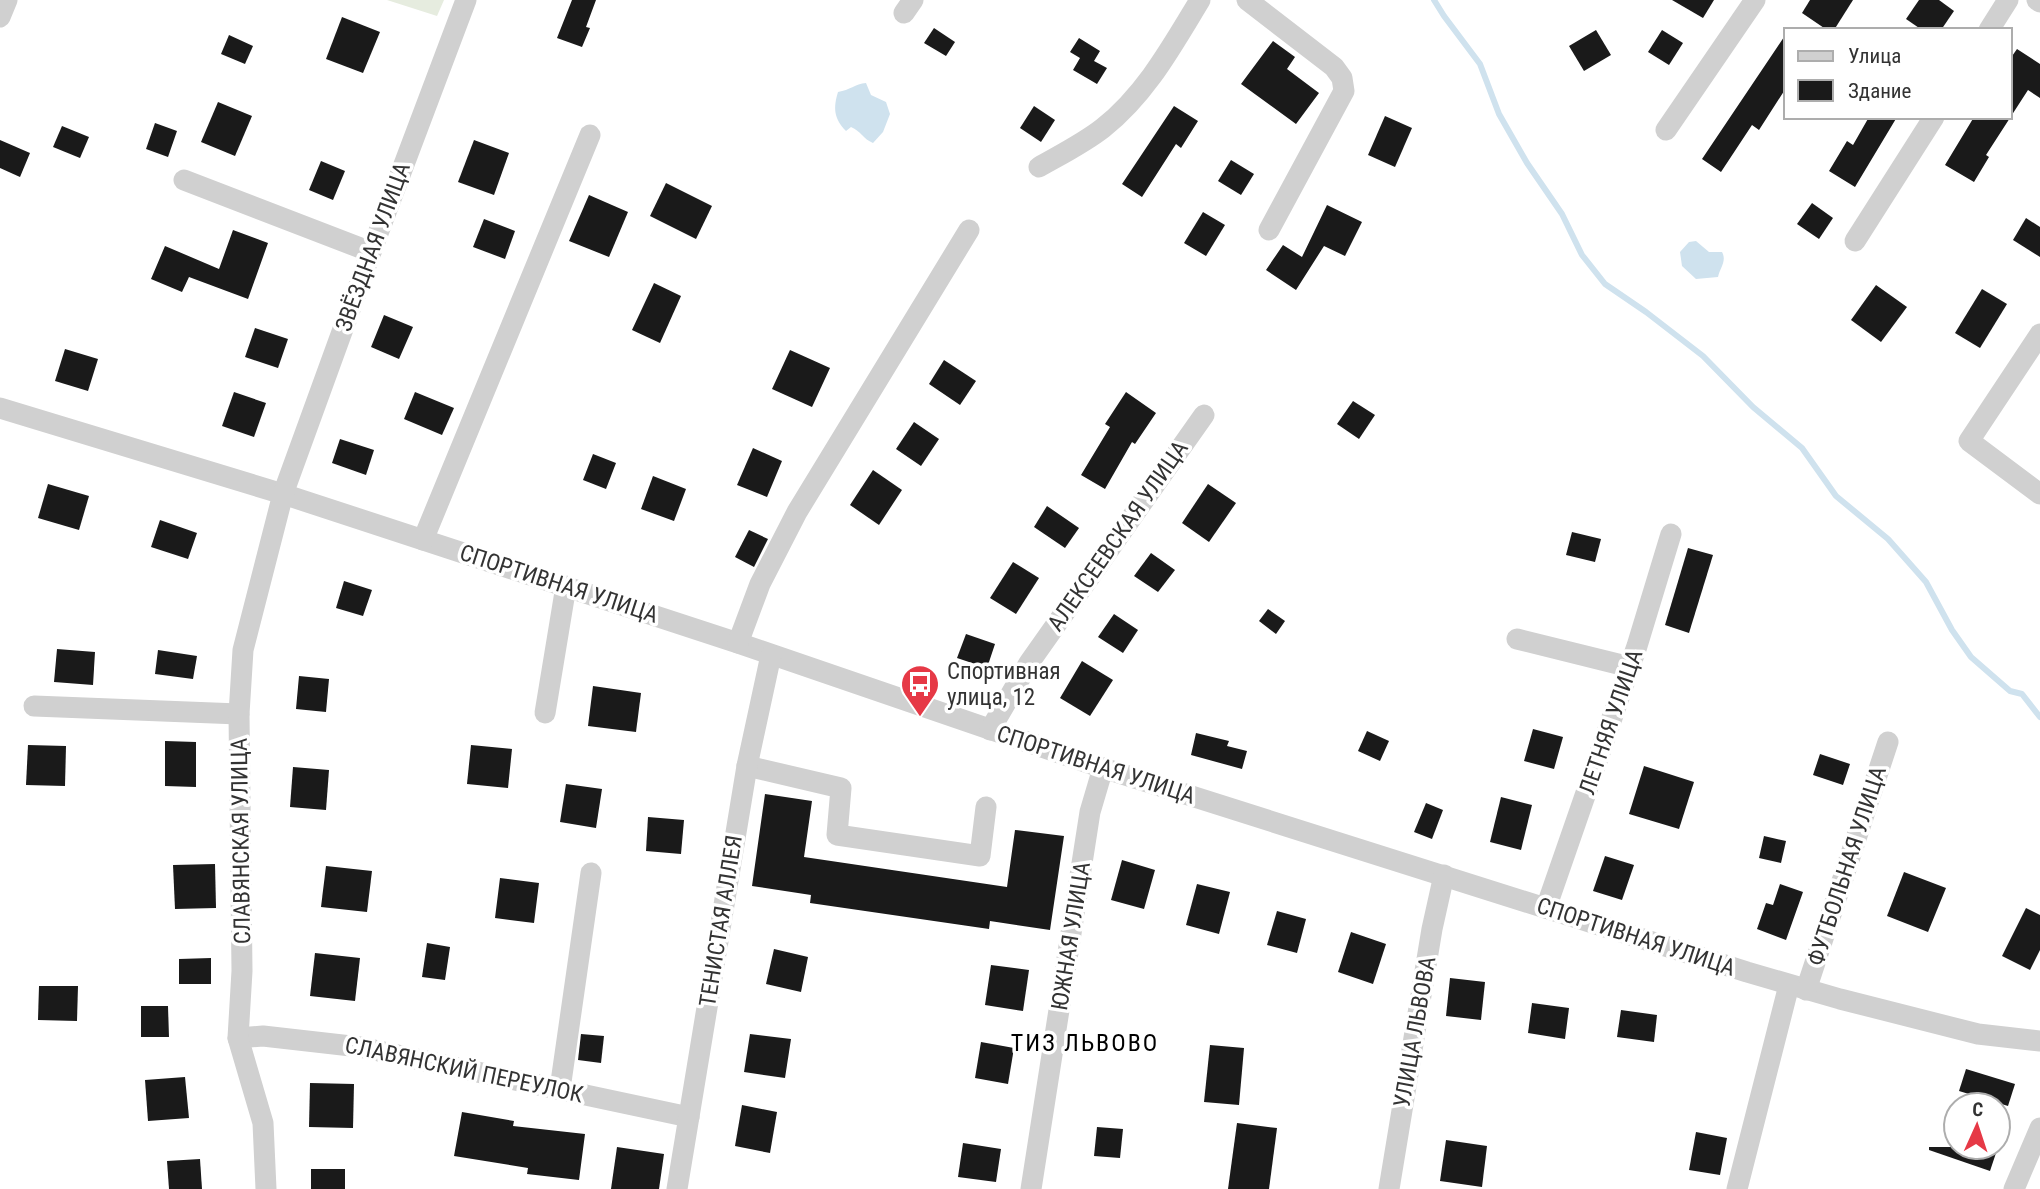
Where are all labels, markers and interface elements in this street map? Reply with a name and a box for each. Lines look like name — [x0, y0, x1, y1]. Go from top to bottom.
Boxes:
legend — [1784, 28, 2012, 119]
text: Улица — [1848, 44, 1901, 68]
text: Здание — [1848, 79, 1912, 103]
street label: ЗВЁЗДНАЯ УЛИЦА — [330, 159, 416, 335]
street label: АЛЕКСЕЕВСКАЯ УЛИЦА — [1042, 436, 1194, 636]
street label: СПОРТИВНАЯ УЛИЦА — [456, 539, 662, 629]
street label: ЛЕТНЯЯ УЛИЦА — [1574, 646, 1648, 798]
place label: Спортивная улица, 12 — [947, 658, 1061, 711]
bus stop icon: Спортивная улица, 12 — [899, 663, 941, 718]
street label: СПОРТИВНАЯ УЛИЦА — [993, 720, 1199, 810]
street label: СЛАВЯНСКАЯ УЛИЦА — [226, 738, 256, 944]
street label: ФУТБОЛЬНАЯ УЛИЦА — [1802, 763, 1892, 969]
street label: ТЕНИСТАЯ АЛЛЕЯ — [694, 833, 748, 1009]
street label: ЮЖНАЯ УЛИЦА — [1046, 860, 1096, 1012]
street label: СПОРТИВНАЯ УЛИЦА — [1533, 892, 1739, 982]
street label: УЛИЦА ЛЬВОВА — [1388, 954, 1442, 1110]
district label: ТИЗ ЛЬВОВО — [1011, 1029, 1159, 1057]
street label: СЛАВЯНСКИЙ ПЕРЕУЛОК — [342, 1031, 586, 1108]
north arrow — [1942, 1091, 2012, 1161]
text: С — [1972, 1098, 1984, 1121]

